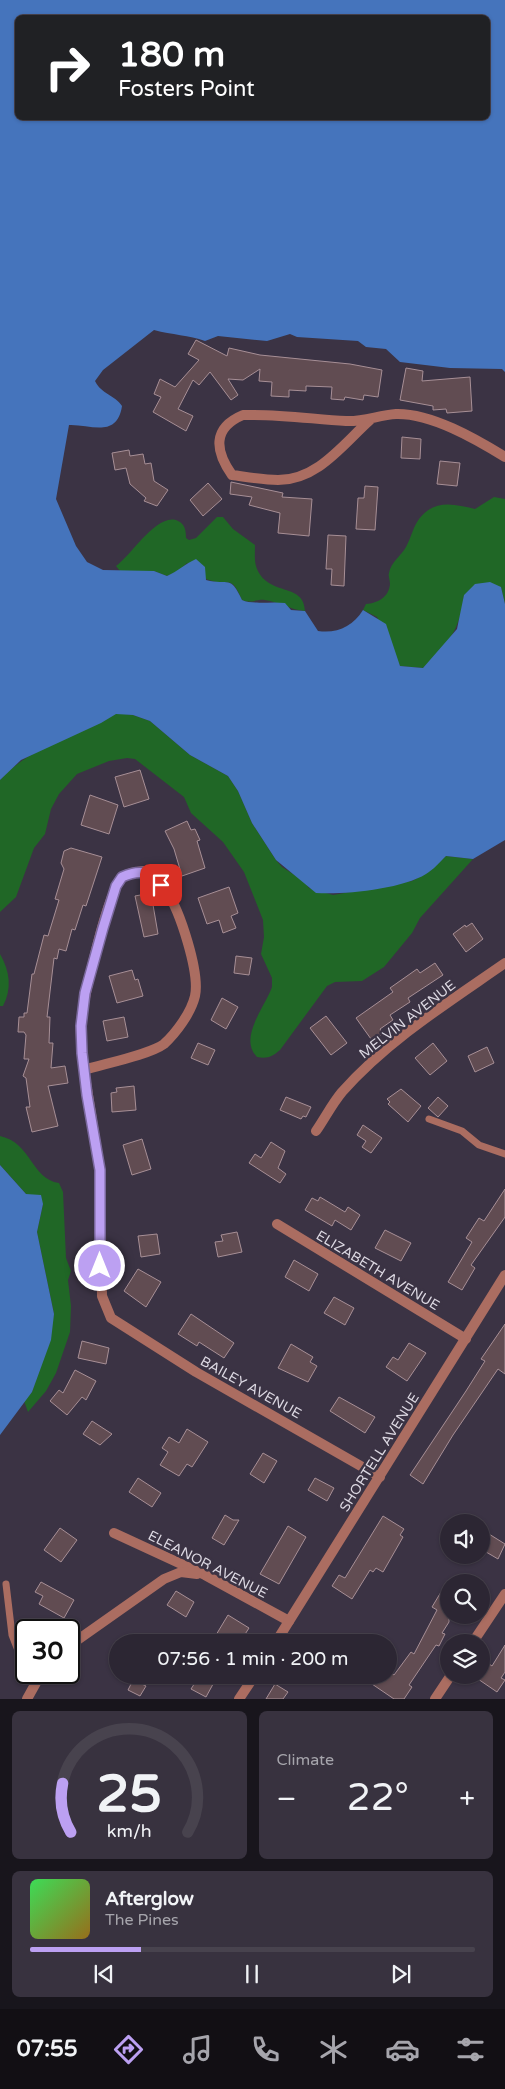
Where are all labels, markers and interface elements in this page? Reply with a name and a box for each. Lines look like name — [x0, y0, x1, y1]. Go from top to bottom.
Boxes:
text: 180 m — [118, 34, 225, 76]
icon: right — [35, 35, 100, 100]
text: Fosters Point — [118, 76, 255, 102]
pin — [140, 864, 182, 906]
icon: arrive — [147, 871, 175, 899]
street label: MELVIN AVENUE — [356, 976, 459, 1062]
street label: ELIZABETH AVENUE — [313, 1227, 443, 1314]
position arrow — [73, 1239, 125, 1291]
street label: BAILEY AVENUE — [197, 1353, 304, 1422]
street label: SHORTELL AVENUE — [336, 1390, 423, 1515]
map controls — [440, 1514, 490, 1684]
button: sound — [440, 1514, 490, 1564]
street label: ELEANOR AVENUE — [145, 1527, 270, 1602]
button: search — [440, 1574, 490, 1624]
speed limit sign: 30 — [15, 1619, 80, 1684]
button: layers — [440, 1634, 490, 1684]
text: 07:56 · 1 min · 200 m — [157, 1648, 349, 1670]
text: Climate — [277, 1750, 334, 1770]
text: 25 — [97, 1763, 162, 1826]
text: 22° — [347, 1775, 409, 1821]
text: − — [277, 1782, 296, 1816]
text: + — [459, 1782, 475, 1816]
text: km/h — [107, 1821, 152, 1842]
text: Afterglow — [105, 1888, 194, 1910]
text: The Pines — [105, 1910, 179, 1930]
icon: previous — [90, 1960, 118, 1988]
icon: pause — [238, 1960, 266, 1988]
icon: next — [387, 1960, 415, 1988]
icon: directions — [111, 2032, 146, 2067]
icon: music — [180, 2032, 215, 2067]
icon: phone — [248, 2032, 283, 2067]
icon: climate — [316, 2032, 351, 2067]
icon: car — [385, 2032, 420, 2067]
icon: filters — [453, 2032, 488, 2067]
text: 07:55 — [17, 2036, 78, 2062]

